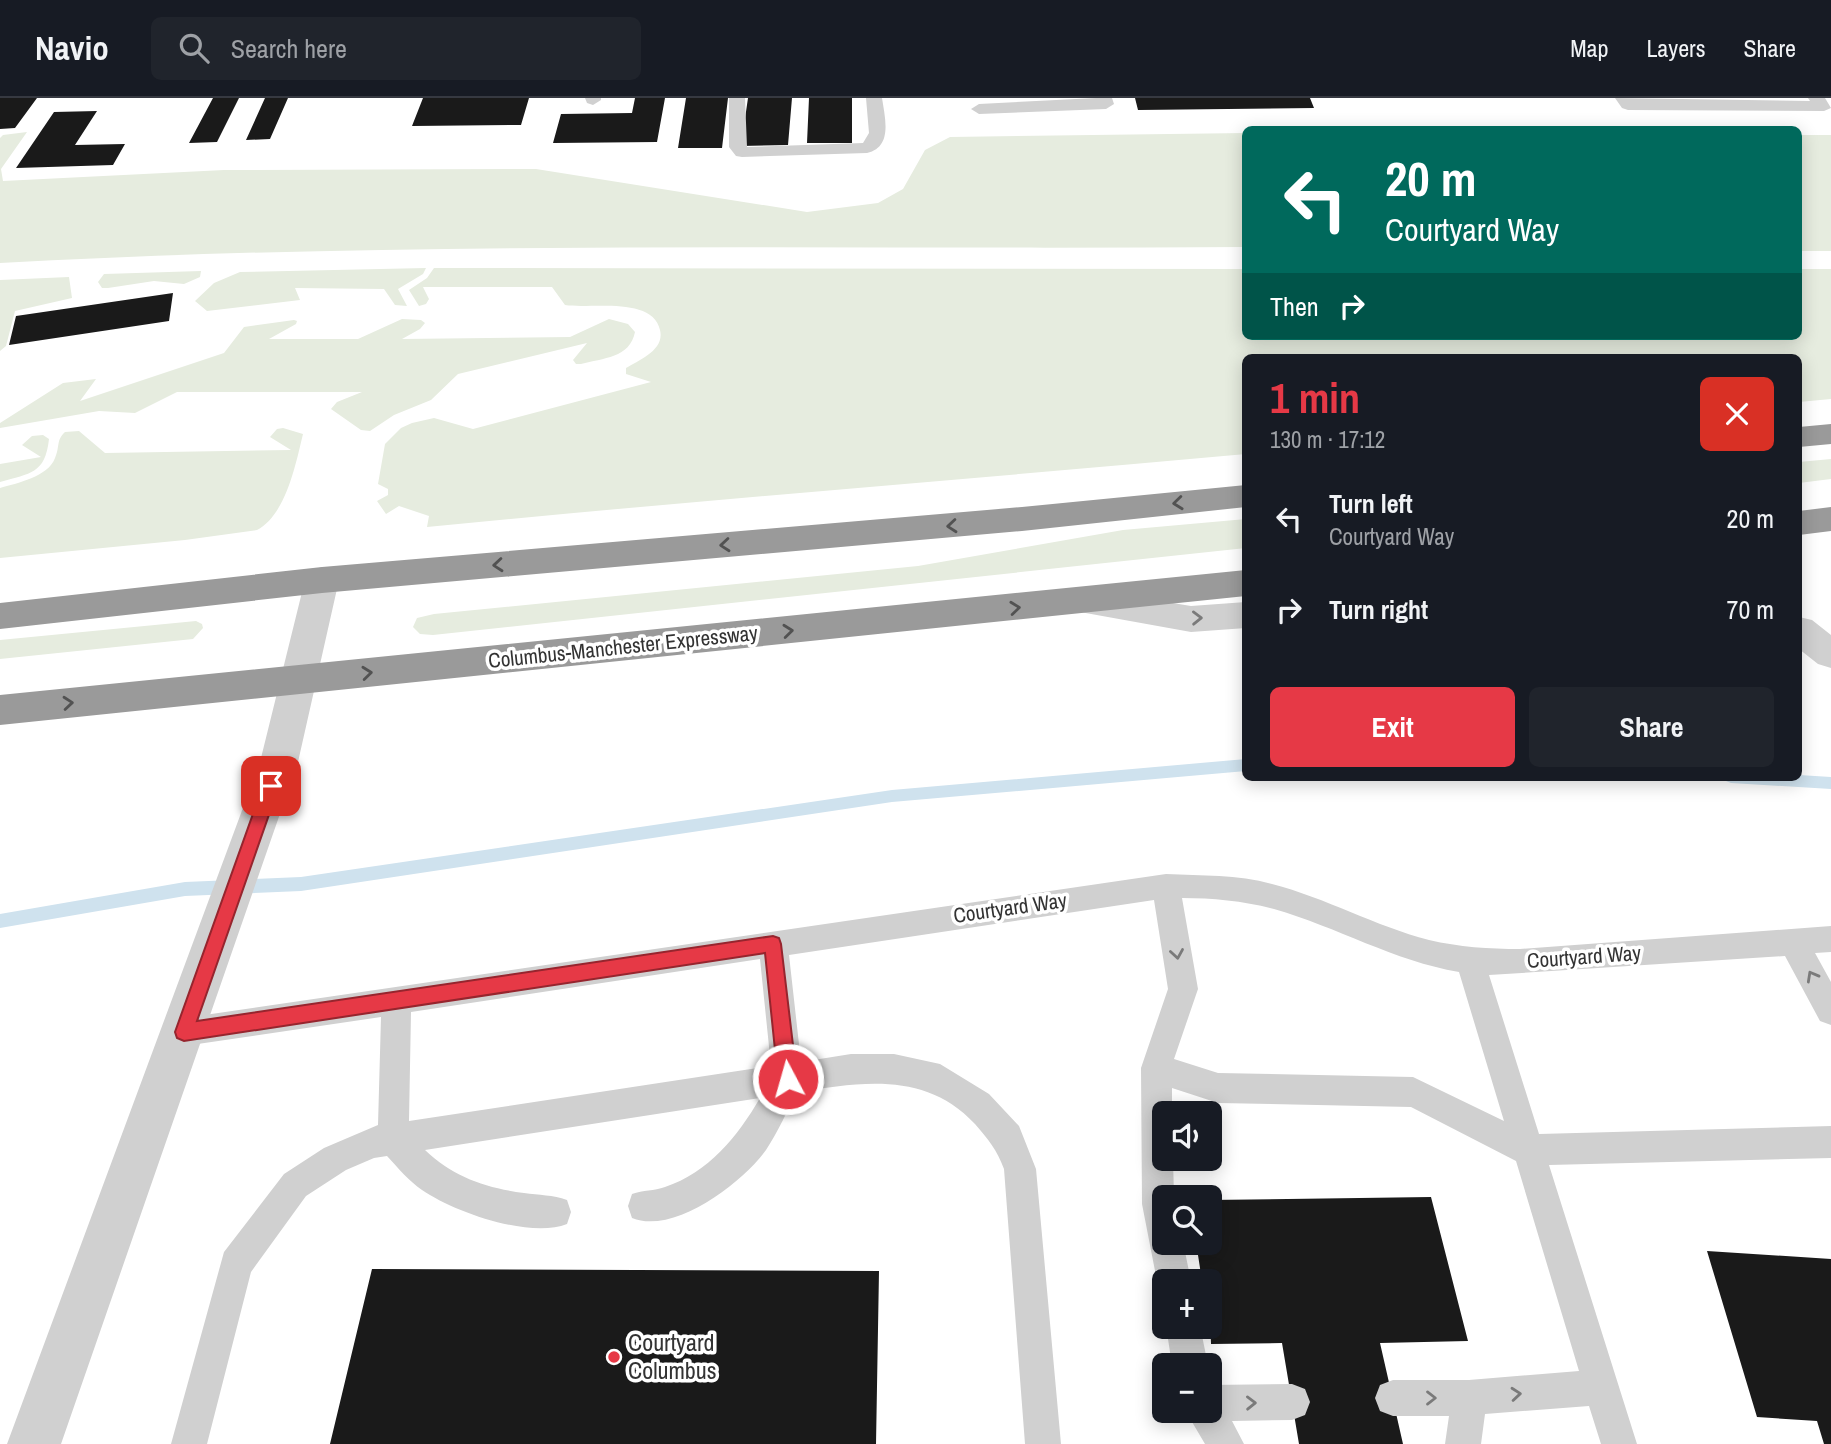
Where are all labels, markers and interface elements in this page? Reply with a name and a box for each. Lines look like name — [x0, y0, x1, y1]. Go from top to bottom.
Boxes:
search box — [151, 17, 641, 80]
text: Navio — [35, 26, 109, 70]
icon: search — [175, 29, 213, 67]
text: Search here — [231, 31, 347, 66]
text: Map — [1570, 32, 1608, 64]
text: Layers — [1646, 32, 1705, 64]
text: Share — [1743, 32, 1796, 64]
text: 20 m — [1385, 145, 1477, 211]
icon: left — [1270, 154, 1361, 245]
text: Courtyard Way — [1385, 208, 1559, 251]
icon: right — [1333, 287, 1371, 325]
text: Then — [1270, 289, 1319, 324]
text: 1 min — [1270, 370, 1360, 426]
button: close — [1700, 377, 1774, 451]
text: 130 m · 17:12 — [1270, 424, 1385, 455]
text: Turn left — [1329, 486, 1413, 521]
one-way arrow — [1172, 495, 1183, 510]
icon: left — [1270, 500, 1308, 538]
text: 20 m — [1727, 501, 1774, 536]
one-way arrow — [946, 518, 958, 533]
text: Courtyard Way — [1329, 521, 1454, 552]
one-way arrow — [719, 537, 730, 552]
one-way arrow — [493, 557, 504, 572]
icon: right — [1270, 591, 1308, 629]
text: Turn right — [1329, 592, 1428, 627]
text: 70 m — [1727, 592, 1774, 627]
one-way arrow — [1009, 601, 1020, 616]
one-way arrow — [1192, 610, 1203, 626]
street label: Columbus-Manchester Expressway — [487, 618, 760, 675]
one-way arrow — [783, 624, 794, 639]
one-way arrow — [362, 666, 373, 681]
button: Exit — [1270, 687, 1515, 767]
button: Share — [1529, 687, 1774, 767]
one-way arrow — [62, 696, 74, 711]
pin — [241, 756, 301, 816]
icon: arrive — [252, 767, 290, 805]
street label: Courtyard Way — [951, 885, 1069, 930]
street label: Courtyard Way — [1526, 938, 1642, 975]
one-way arrow — [1169, 948, 1184, 959]
one-way arrow — [1807, 971, 1820, 984]
position arrow — [751, 1042, 825, 1116]
map controls — [1152, 1101, 1222, 1423]
button: sound — [1152, 1101, 1222, 1171]
button: search — [1152, 1185, 1222, 1255]
button: + — [1152, 1269, 1222, 1339]
place label: Courtyard Columbus — [628, 1326, 717, 1386]
marker: Courtyard Columbus — [606, 1349, 622, 1365]
button: − — [1152, 1353, 1222, 1423]
one-way arrow — [1510, 1387, 1522, 1402]
one-way arrow — [1426, 1390, 1437, 1406]
one-way arrow — [1246, 1395, 1256, 1411]

